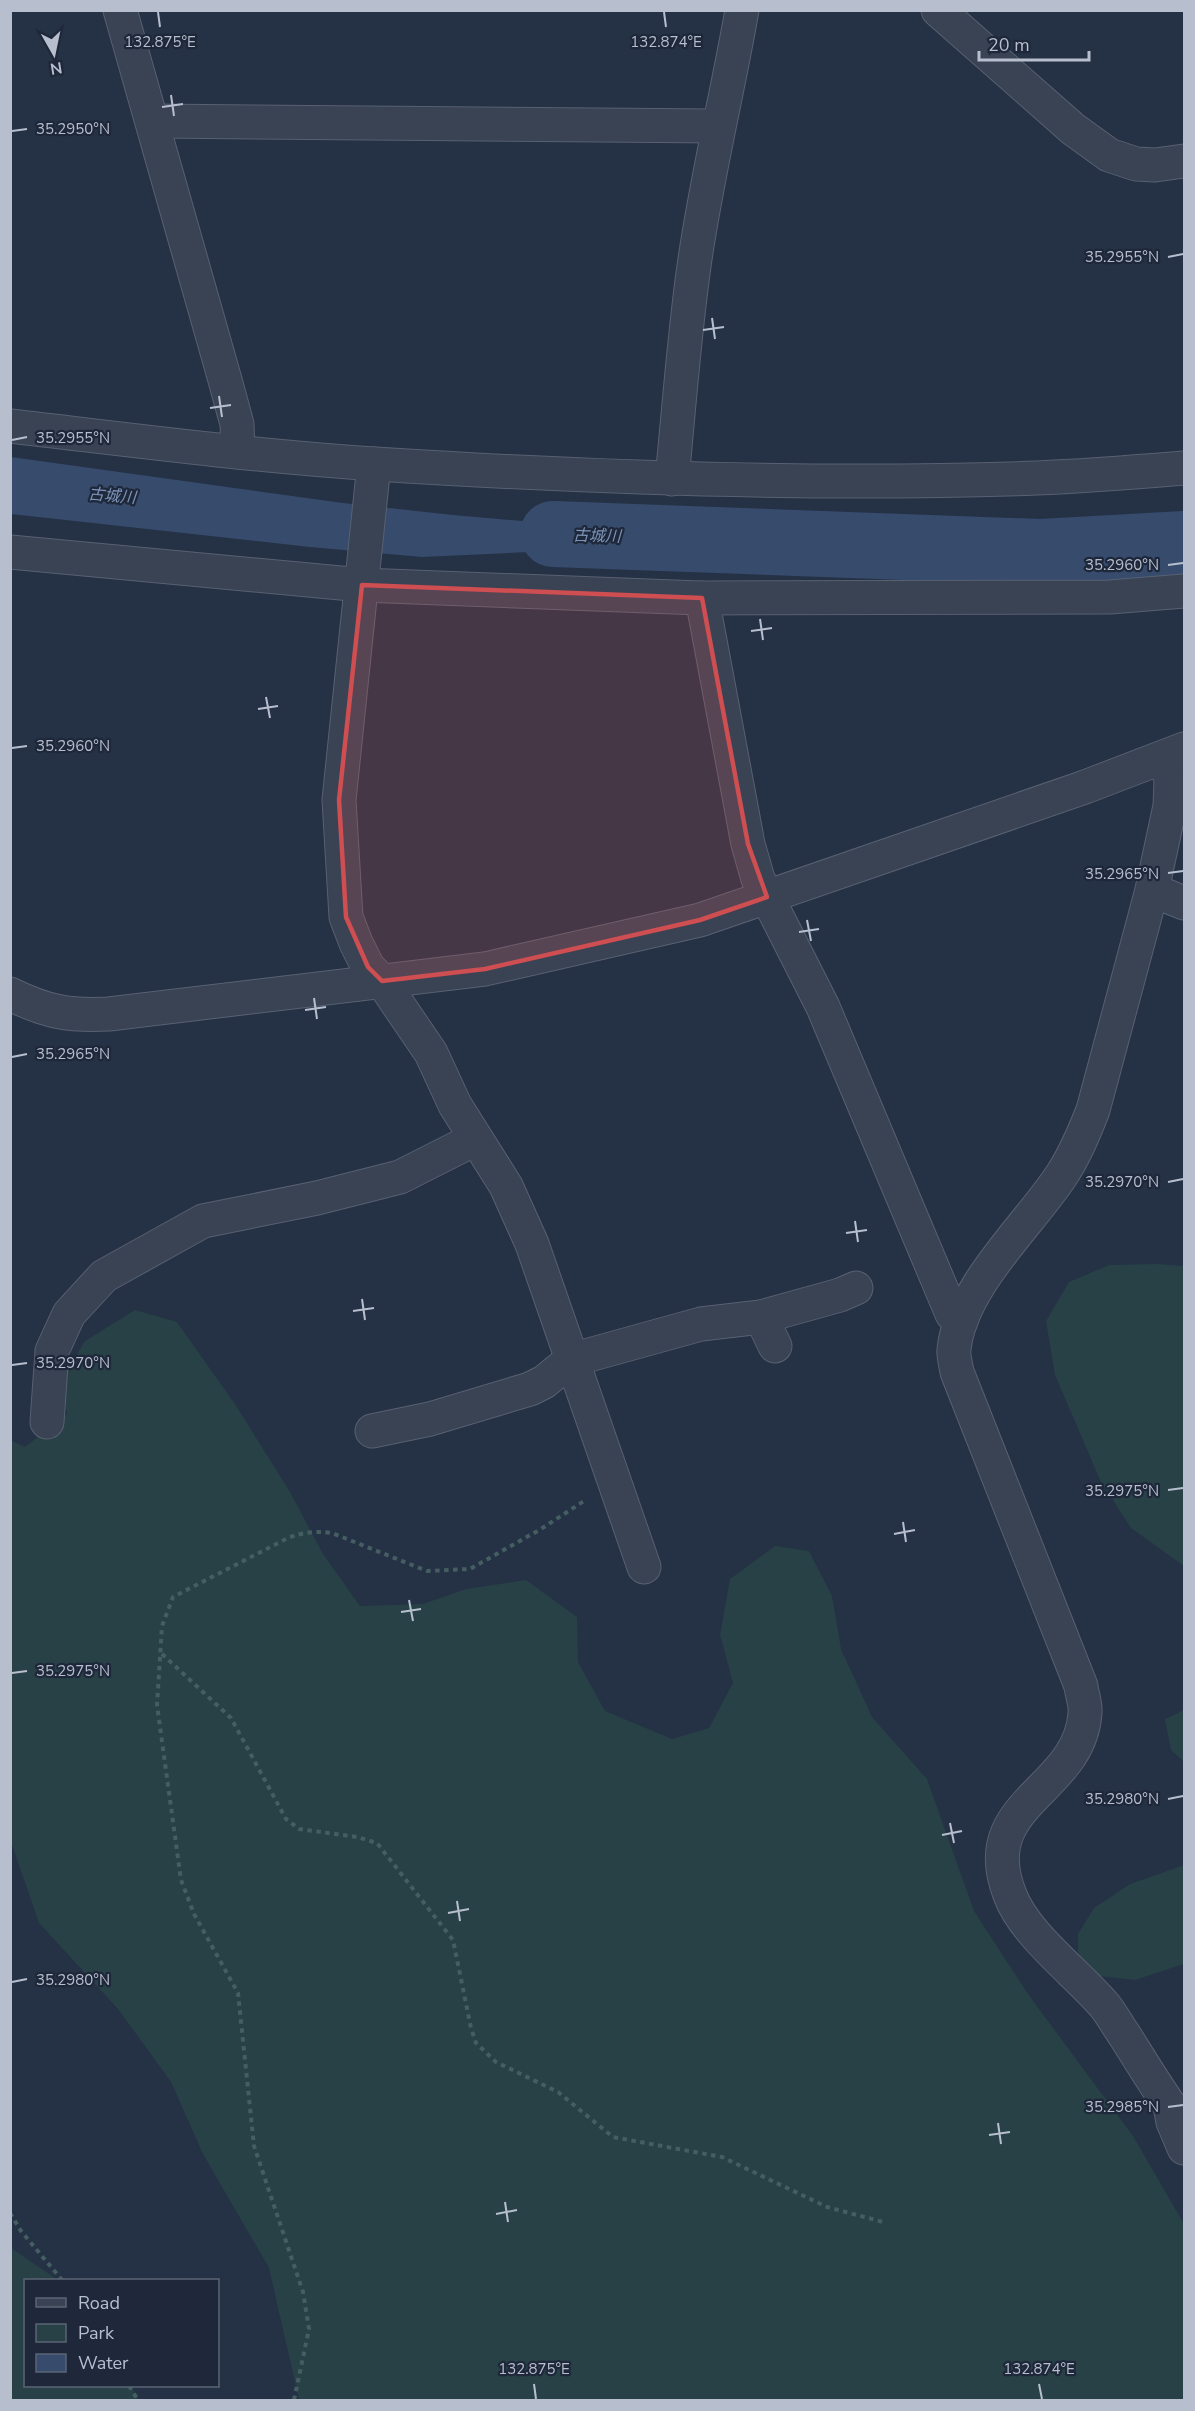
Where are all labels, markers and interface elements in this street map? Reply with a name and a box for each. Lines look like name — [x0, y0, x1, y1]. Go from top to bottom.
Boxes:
north arrow — [24, 24, 84, 84]
scale bar — [979, 24, 1088, 62]
text: 132.875°E — [124, 32, 196, 52]
text: 132.874°E — [630, 32, 702, 52]
text: 20 m — [988, 33, 1030, 57]
text: N — [49, 56, 64, 80]
text: 35.2950°N — [36, 119, 110, 139]
text: 35.2955°N — [1085, 247, 1159, 267]
text: 35.2955°N — [36, 428, 110, 448]
water label: 古城川 — [87, 483, 139, 509]
water label: 古城川 — [573, 524, 623, 548]
text: 35.2960°N — [1085, 555, 1159, 575]
text: 35.2960°N — [36, 736, 110, 756]
text: 35.2965°N — [1085, 864, 1159, 884]
text: 35.2965°N — [36, 1044, 110, 1064]
text: 35.2970°N — [1085, 1172, 1159, 1192]
text: 35.2970°N — [36, 1353, 110, 1373]
text: 35.2975°N — [1085, 1481, 1159, 1501]
text: 35.2975°N — [36, 1661, 110, 1681]
text: 35.2980°N — [1085, 1789, 1159, 1809]
text: 35.2980°N — [36, 1970, 110, 1990]
text: 35.2985°N — [1085, 2097, 1159, 2117]
legend — [24, 2279, 219, 2387]
text: Road — [78, 2291, 120, 2315]
text: Park — [78, 2321, 115, 2345]
text: Water — [78, 2351, 129, 2375]
text: 132.875°E — [498, 2359, 570, 2379]
text: 132.874°E — [1003, 2359, 1075, 2379]

